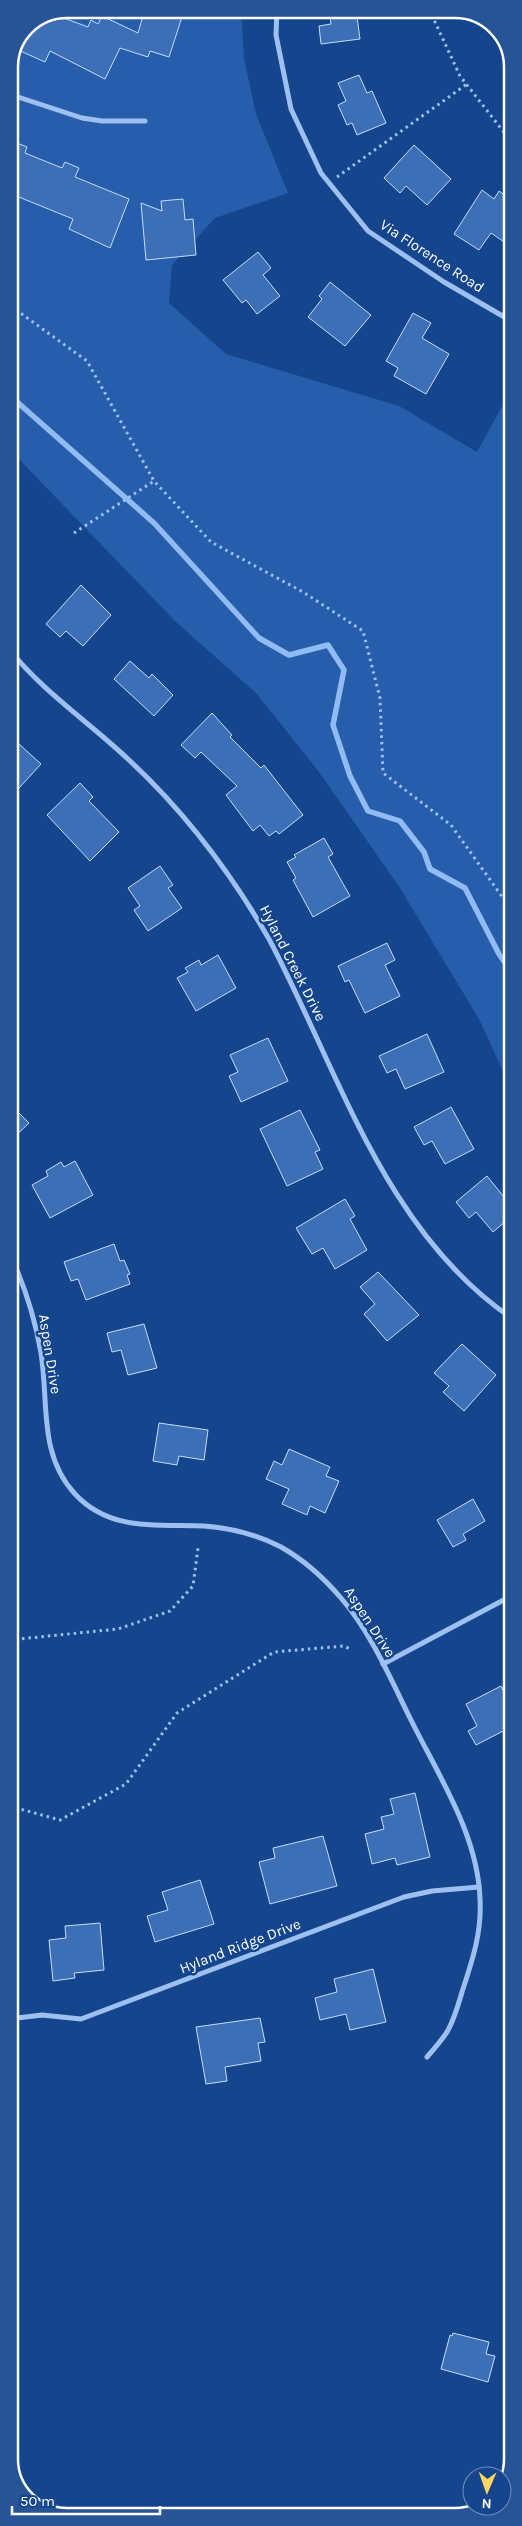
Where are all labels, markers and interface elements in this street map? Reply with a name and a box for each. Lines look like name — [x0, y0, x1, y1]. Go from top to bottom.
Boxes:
street label: Via Florence Road — [376, 216, 488, 296]
street label: Hyland Creek Drive — [256, 902, 330, 1024]
street label: Aspen Drive — [35, 1313, 65, 1395]
street label: Aspen Drive — [340, 1583, 400, 1661]
street label: Hyland Ridge Drive — [177, 1915, 303, 1977]
north arrow — [462, 2466, 512, 2516]
scale bar — [12, 2484, 160, 2516]
text: 50 m — [20, 2492, 55, 2510]
text: N — [481, 2495, 492, 2512]

